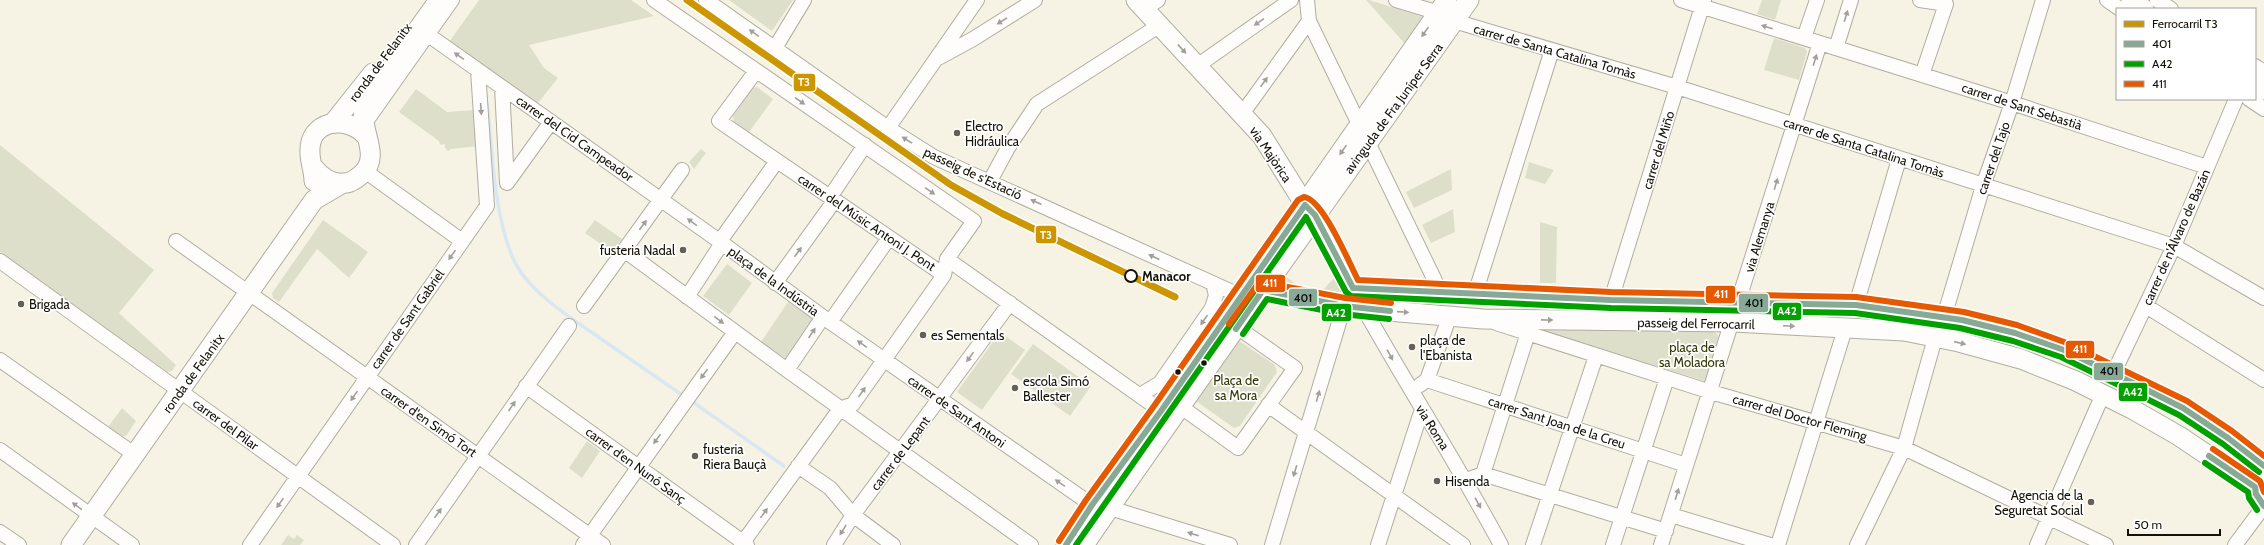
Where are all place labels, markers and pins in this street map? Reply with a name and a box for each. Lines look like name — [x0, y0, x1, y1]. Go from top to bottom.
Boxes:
place label: Electro Hidráulica — [965, 118, 1020, 149]
marker: Electro Hidráulica — [952, 128, 962, 138]
place label: fusteria Nadal — [600, 242, 675, 258]
marker: fusteria Nadal — [678, 245, 688, 255]
place label: Manacor — [1142, 268, 1191, 284]
marker: Manacor — [1124, 269, 1138, 283]
place label: Brigada — [29, 296, 70, 312]
marker: Brigada — [16, 299, 26, 309]
place label: es Sementals — [931, 327, 1005, 343]
marker: es Sementals — [918, 330, 928, 340]
place label: plaça de l'Ebanista — [1420, 332, 1473, 363]
marker: plaça de l'Ebanista — [1407, 342, 1417, 352]
unlabelled marker — [1199, 358, 1209, 368]
unlabelled marker — [1173, 367, 1183, 377]
place label: escola Simó Ballester — [1023, 373, 1089, 404]
marker: escola Simó Ballester — [1010, 383, 1020, 393]
place label: fusteria Riera Bauçà — [703, 441, 767, 472]
marker: fusteria Riera Bauçà — [690, 451, 700, 461]
place label: Hisenda — [1445, 473, 1490, 489]
marker: Hisenda — [1432, 476, 1442, 486]
place label: Agencia de la Seguretat Social — [1994, 487, 2084, 518]
marker: Agencia de la Seguretat Social — [2086, 497, 2096, 507]

